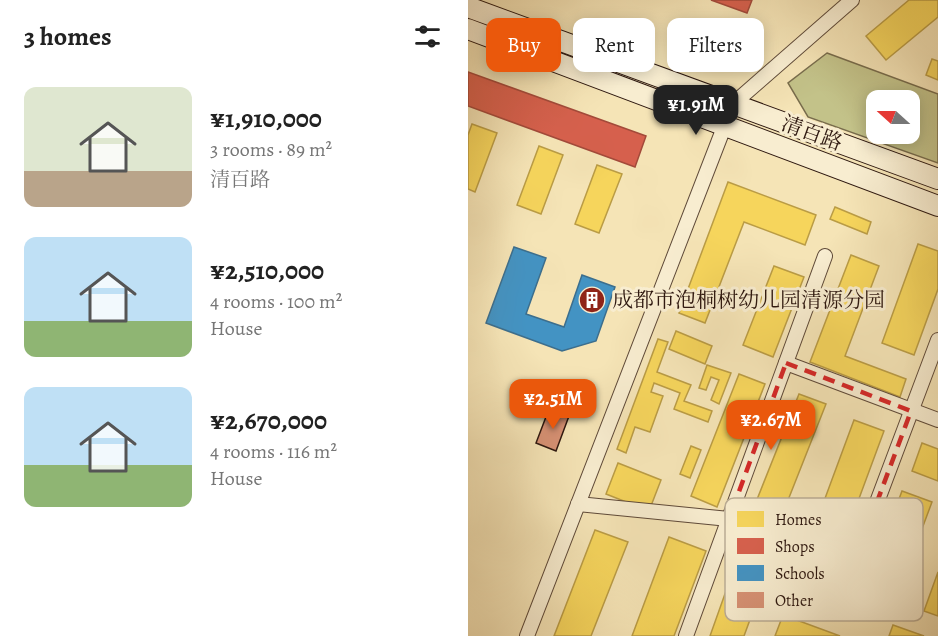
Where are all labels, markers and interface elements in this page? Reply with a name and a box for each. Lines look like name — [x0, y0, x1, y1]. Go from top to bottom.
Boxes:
chip: Buy — [486, 18, 561, 72]
chip: Rent — [573, 18, 655, 72]
chip: Filters — [667, 18, 764, 72]
text: 3 homes — [24, 19, 112, 54]
icon: filters — [411, 20, 444, 53]
pin: ¥1.91M — [647, 85, 745, 136]
north arrow — [866, 90, 920, 144]
map controls — [866, 90, 920, 144]
text: ¥1.91M — [667, 91, 725, 118]
text: ¥1,910,000 — [210, 101, 322, 136]
street label: 清百路 — [778, 109, 846, 157]
icon: home — [72, 111, 144, 183]
text: 3 rooms · 89 m² — [210, 136, 332, 163]
text: 清百路 — [210, 166, 270, 193]
text: ¥2,510,000 — [210, 253, 324, 288]
icon: home — [72, 261, 144, 333]
building icon: 成都市泡桐树幼儿园清源分园 — [577, 285, 607, 315]
place label: 成都市泡桐树幼儿园清源分园 — [612, 286, 885, 314]
text: 4 rooms · 100 m² — [210, 288, 342, 315]
text: House — [210, 315, 262, 342]
pin: ¥2.51M — [504, 379, 602, 430]
text: ¥2.51M — [523, 385, 583, 412]
pin: ¥2.67M — [722, 400, 820, 451]
text: ¥2,670,000 — [210, 403, 327, 438]
text: ¥2.67M — [740, 406, 802, 433]
icon: home — [72, 411, 144, 483]
text: 4 rooms · 116 m² — [210, 438, 337, 465]
text: House — [210, 465, 262, 492]
legend — [725, 498, 923, 621]
text: Homes — [775, 509, 822, 531]
text: Shops — [775, 536, 815, 558]
text: Schools — [775, 563, 825, 585]
text: Other — [775, 590, 813, 612]

